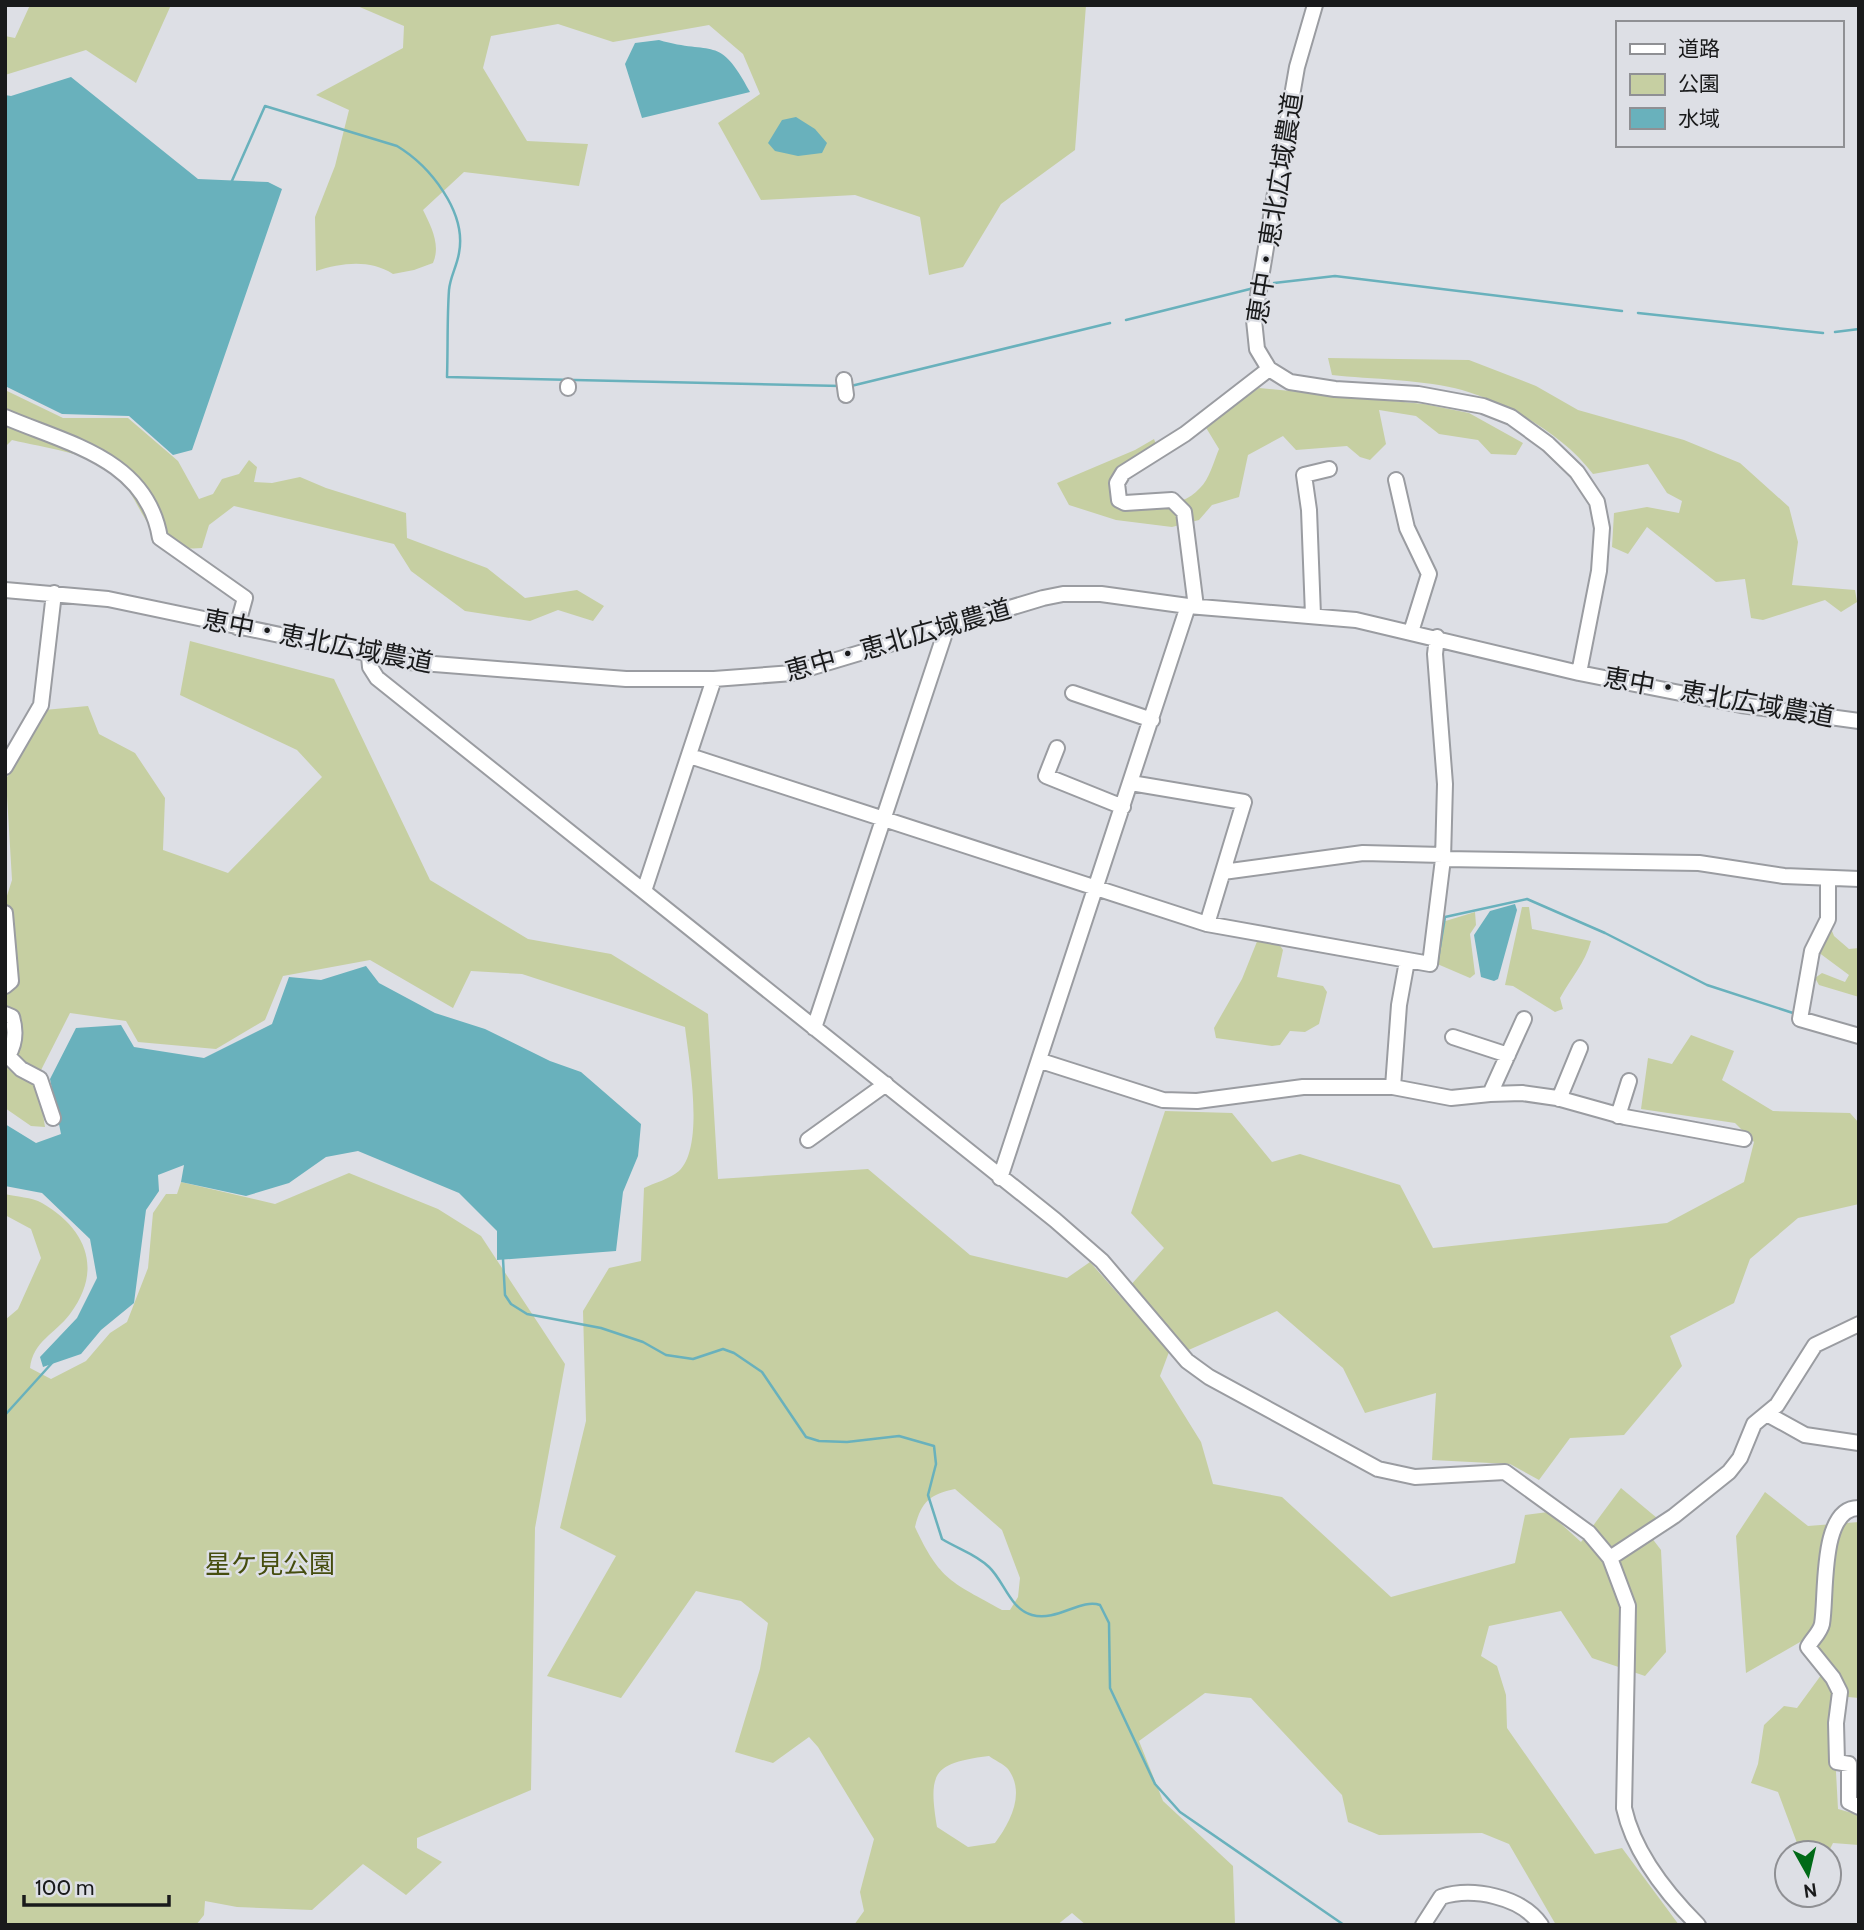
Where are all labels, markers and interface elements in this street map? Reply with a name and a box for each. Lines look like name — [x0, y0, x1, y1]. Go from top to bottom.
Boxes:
legend — [1616, 21, 1843, 147]
text: 道路 — [1678, 36, 1720, 61]
text: 公園 — [1678, 71, 1720, 96]
street label: 恵中・恵北広域農道 — [1241, 90, 1309, 326]
text: 水域 — [1678, 106, 1720, 131]
street label: 恵中・恵北広域農道 — [781, 592, 1015, 688]
street label: 恵中・恵北広域農道 — [200, 603, 436, 679]
street label: 恵中・恵北広域農道 — [1601, 661, 1837, 733]
park label: 星ケ見公園 — [205, 1548, 335, 1580]
north arrow — [1773, 1839, 1843, 1909]
scale bar — [24, 1864, 170, 1908]
text: 100 m — [35, 1875, 94, 1900]
text: N — [1802, 1878, 1819, 1903]

